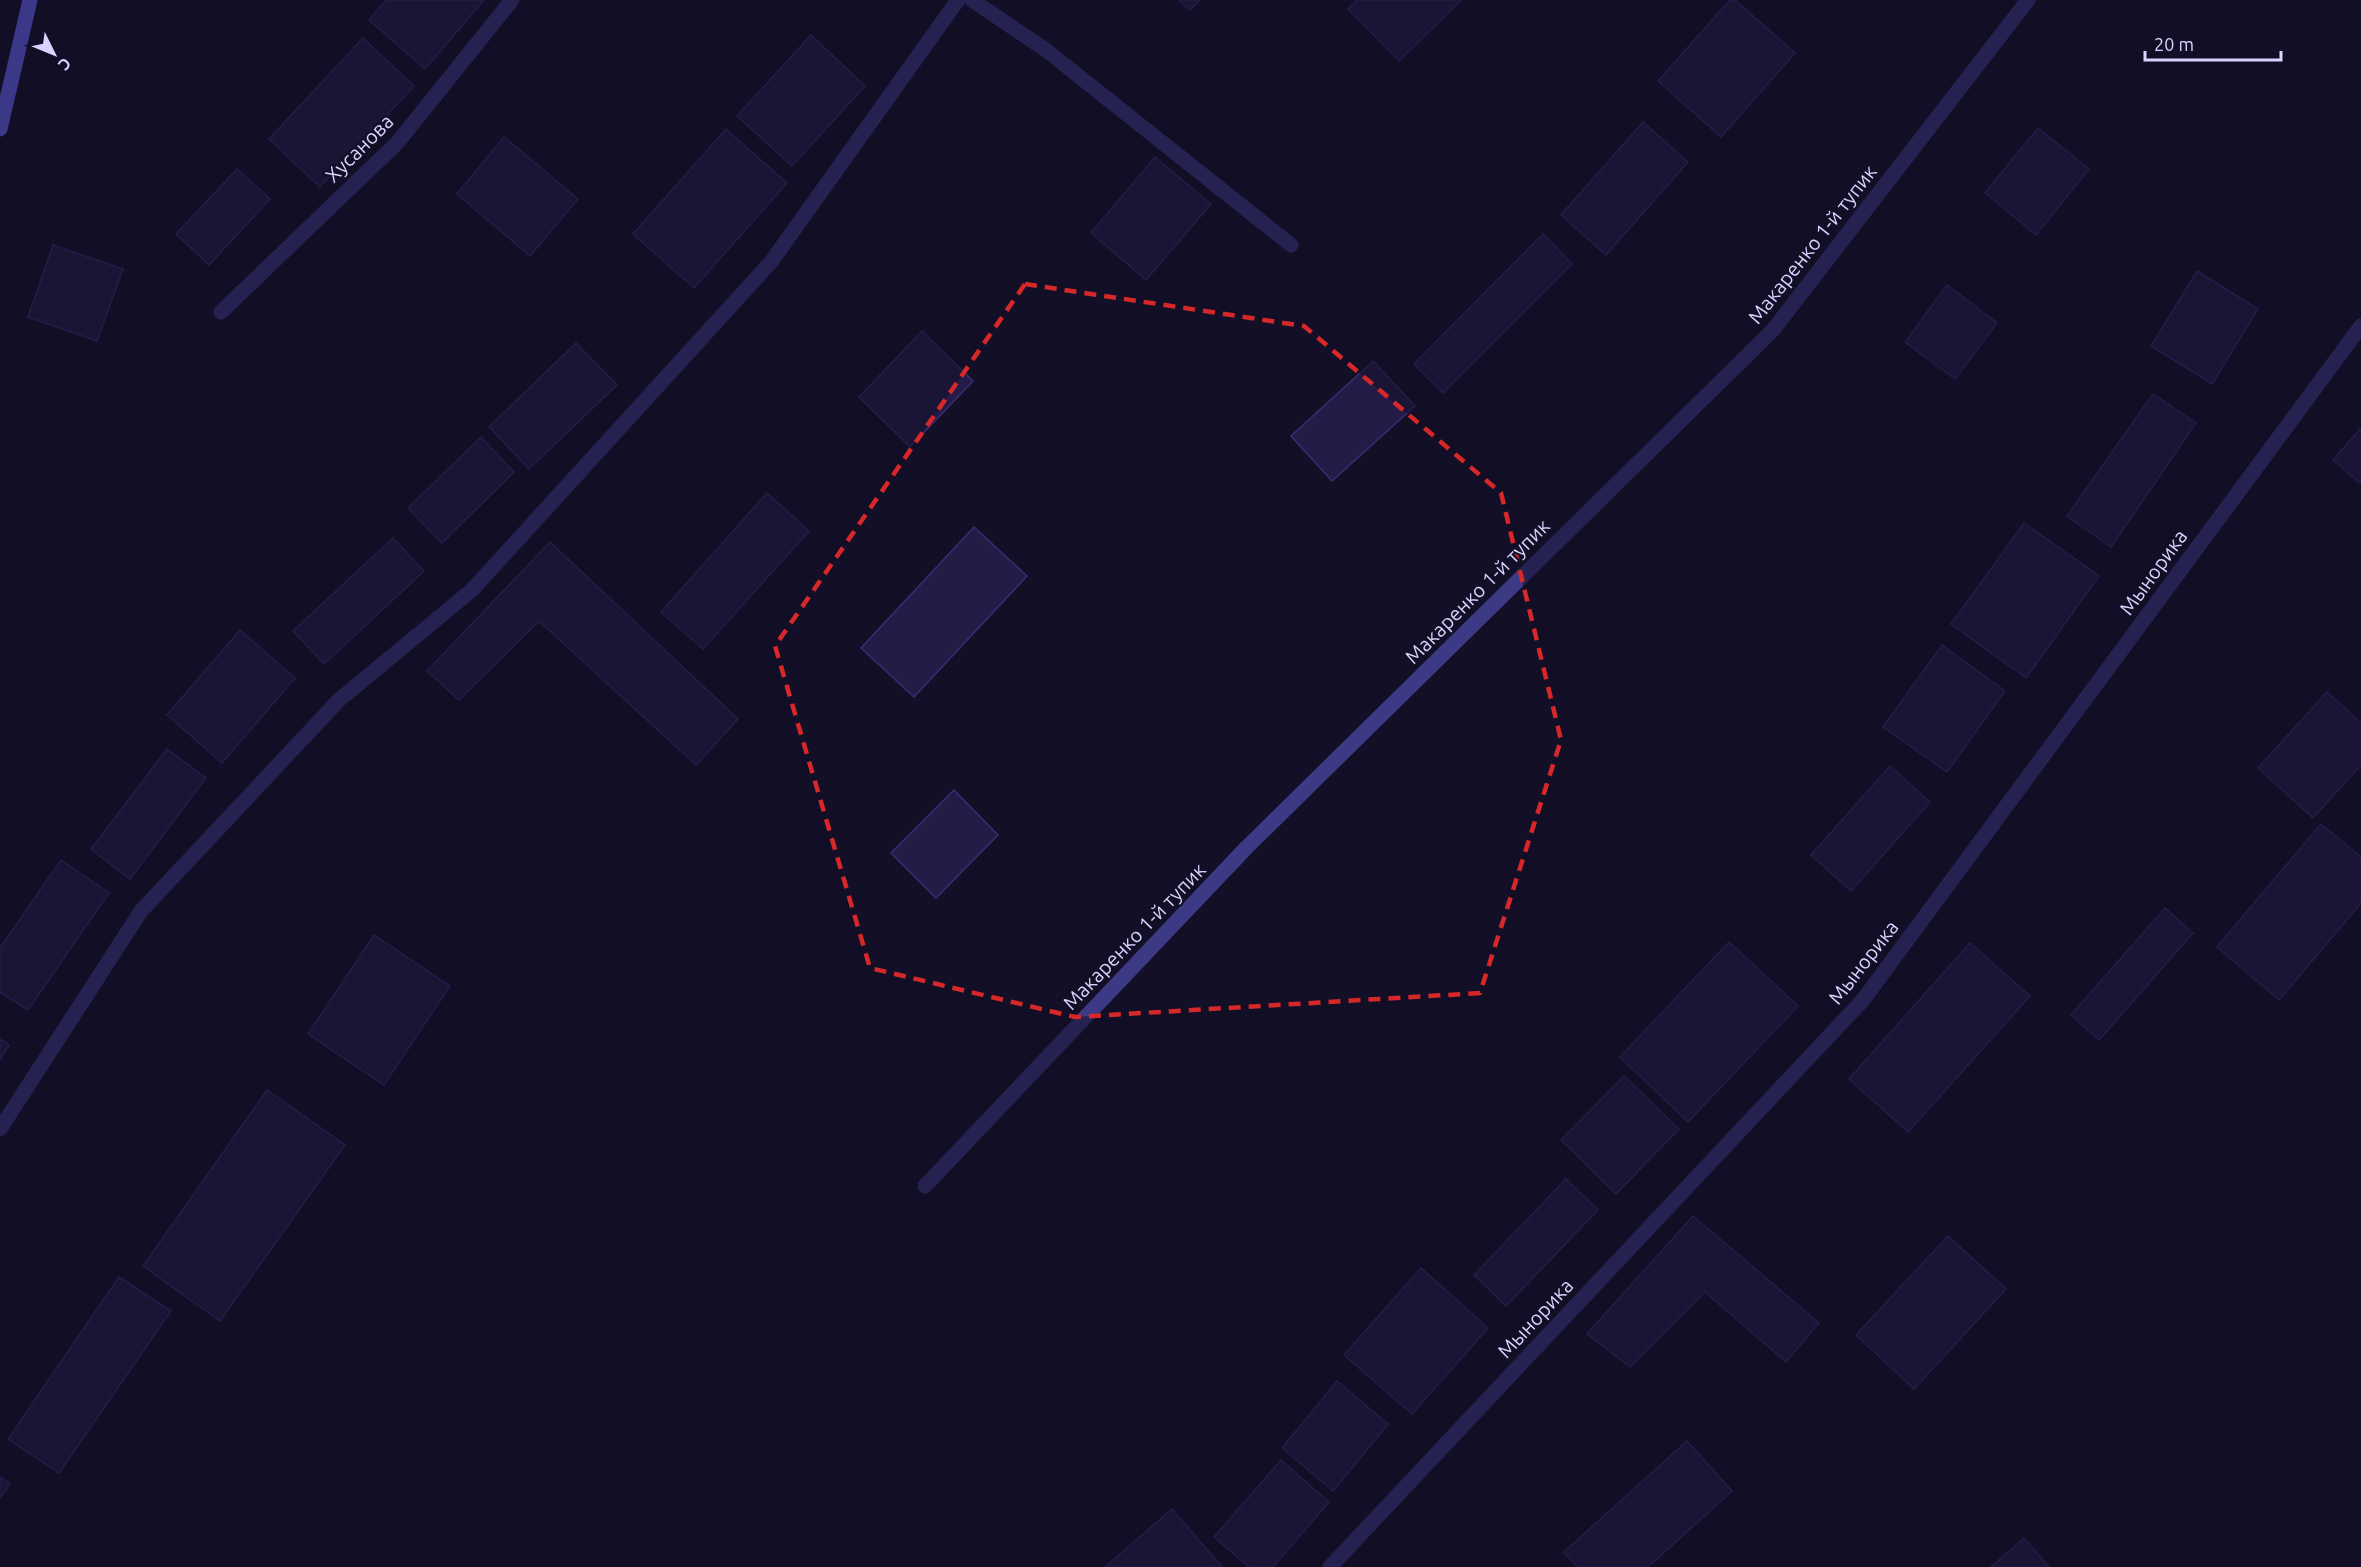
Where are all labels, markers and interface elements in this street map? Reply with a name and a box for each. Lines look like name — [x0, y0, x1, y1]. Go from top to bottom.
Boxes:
north arrow — [24, 24, 84, 84]
scale bar — [2145, 24, 2282, 62]
text: 20 m — [2154, 34, 2194, 54]
text: С — [55, 54, 75, 74]
street label: Хусанова — [320, 109, 398, 187]
street label: Макаренко 1-й тупик — [1743, 160, 1881, 328]
street label: Макаренко 1-й тупик — [1400, 514, 1554, 668]
street label: Мынорика — [2114, 525, 2192, 619]
street label: Макаренко 1-й тупик — [1058, 858, 1210, 1014]
street label: Мынорика — [1823, 916, 1903, 1008]
street label: Мынорика — [1493, 1274, 1577, 1362]

